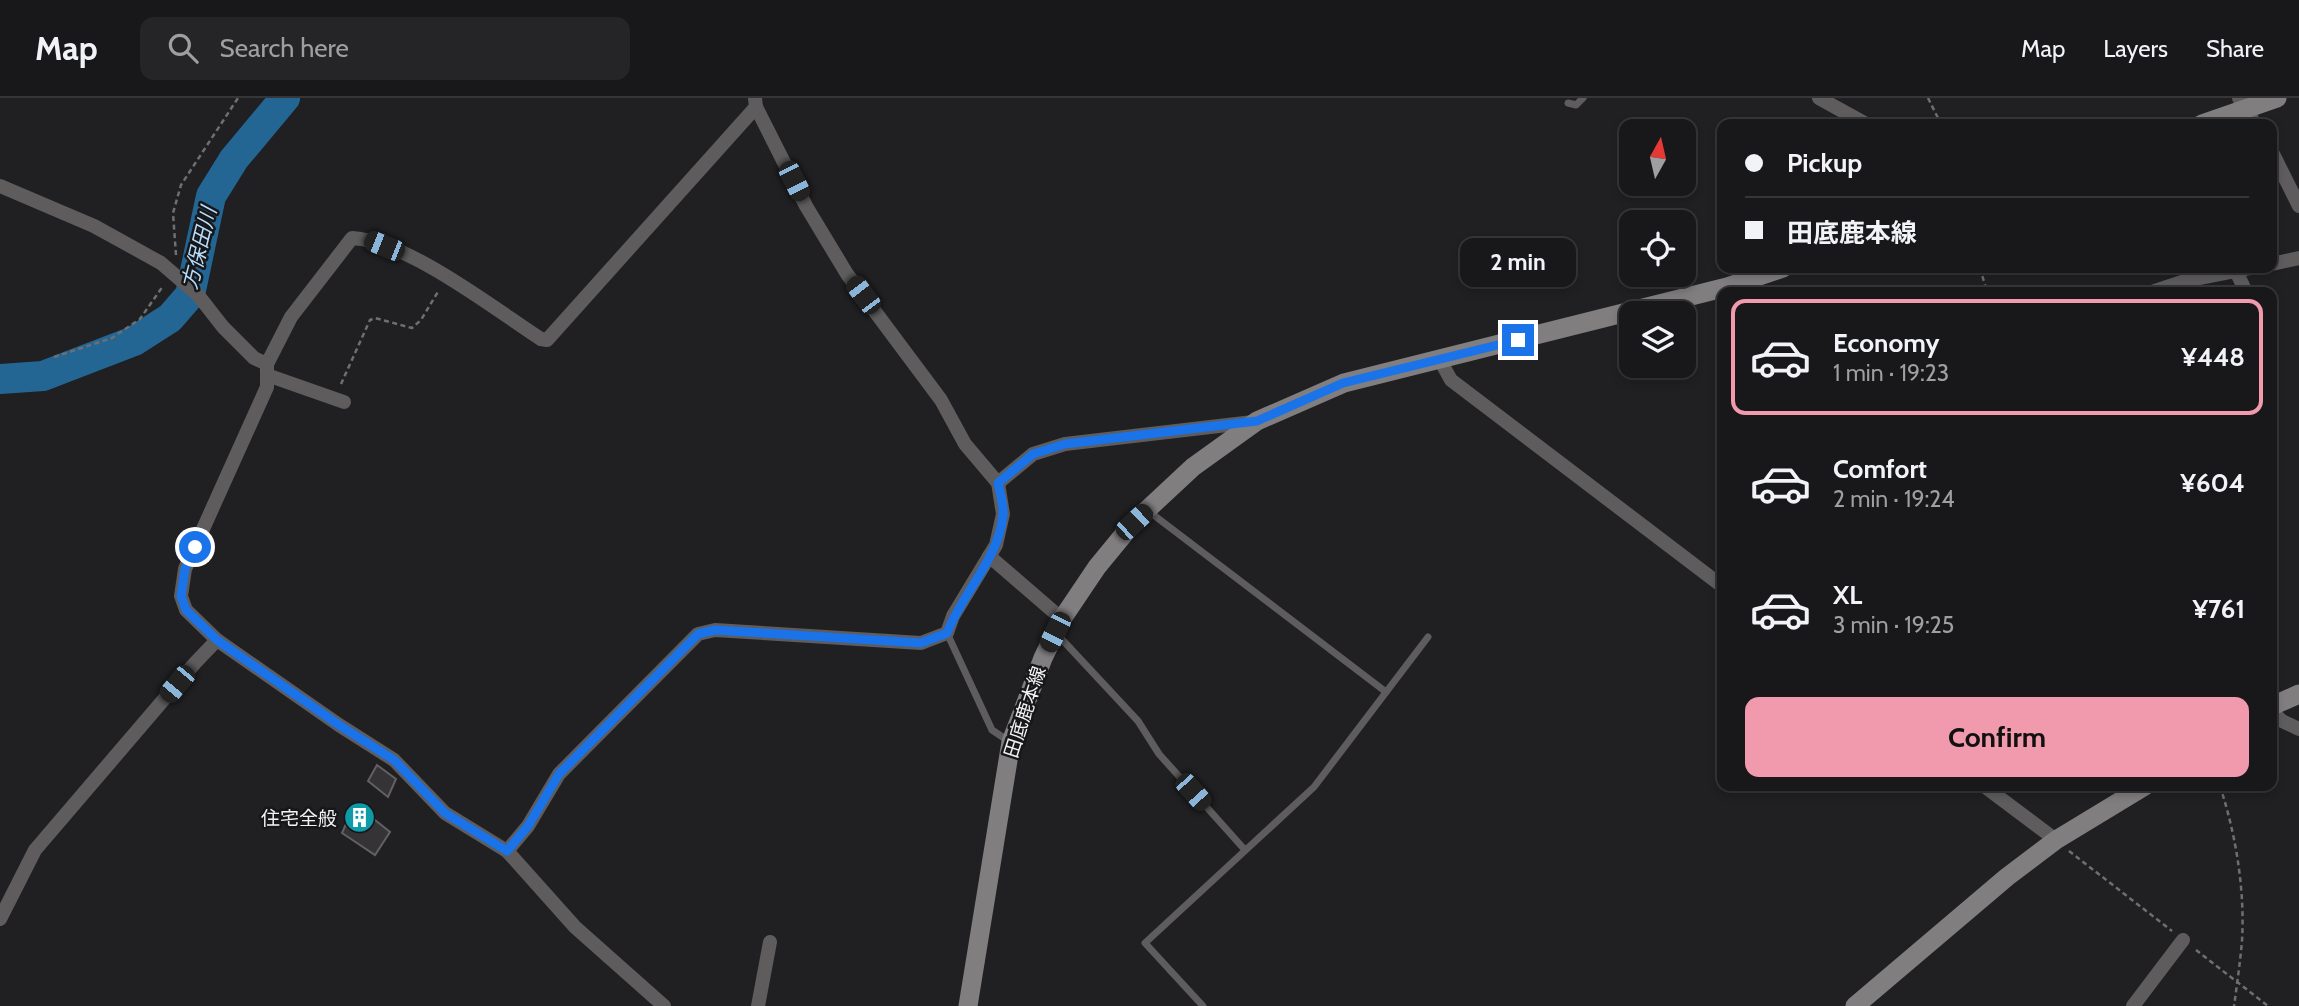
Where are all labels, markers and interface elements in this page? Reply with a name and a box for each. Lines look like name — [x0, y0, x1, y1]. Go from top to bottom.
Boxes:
search box — [140, 17, 630, 80]
text: Map — [35, 28, 98, 68]
icon: search — [164, 29, 202, 67]
text: Search here — [220, 32, 349, 64]
text: Map — [2021, 34, 2065, 63]
text: Layers — [2103, 34, 2168, 63]
text: Share — [2206, 34, 2264, 63]
north arrow — [1619, 119, 1696, 196]
map controls — [1619, 119, 1696, 378]
text: Pickup — [1787, 147, 1862, 179]
car — [776, 158, 813, 204]
water label: 方保田川 — [177, 202, 222, 292]
button: locate — [1619, 210, 1696, 287]
text: 田底鹿本線 — [1787, 217, 1917, 249]
car — [361, 228, 408, 264]
callout: 2 min — [1460, 238, 1576, 288]
text: 2 min — [1490, 248, 1546, 276]
car — [842, 272, 885, 318]
button: layers — [1619, 301, 1696, 378]
route end — [1502, 324, 1534, 356]
icon: car — [1749, 326, 1812, 389]
text: Economy — [1833, 327, 1939, 359]
text: ¥448 — [2181, 341, 2245, 373]
text: 1 min · 19:23 — [1833, 359, 1949, 387]
icon: car — [1749, 452, 1812, 515]
text: Comfort — [1833, 453, 1927, 485]
text: ¥604 — [2180, 467, 2245, 499]
text: 2 min · 19:24 — [1833, 485, 1955, 513]
car — [1112, 500, 1157, 544]
route start — [179, 531, 211, 563]
icon: car — [1749, 578, 1812, 641]
text: XL — [1833, 579, 1862, 611]
text: ¥761 — [2192, 593, 2245, 625]
car — [1037, 609, 1074, 655]
text: 3 min · 19:25 — [1833, 611, 1954, 639]
car — [156, 661, 199, 707]
street label: 田底鹿本線 — [999, 663, 1051, 761]
button: Confirm — [1745, 697, 2249, 777]
car — [1172, 769, 1215, 815]
building icon: 住宅全般 — [343, 801, 377, 835]
place label: 住宅全般 — [261, 807, 337, 830]

